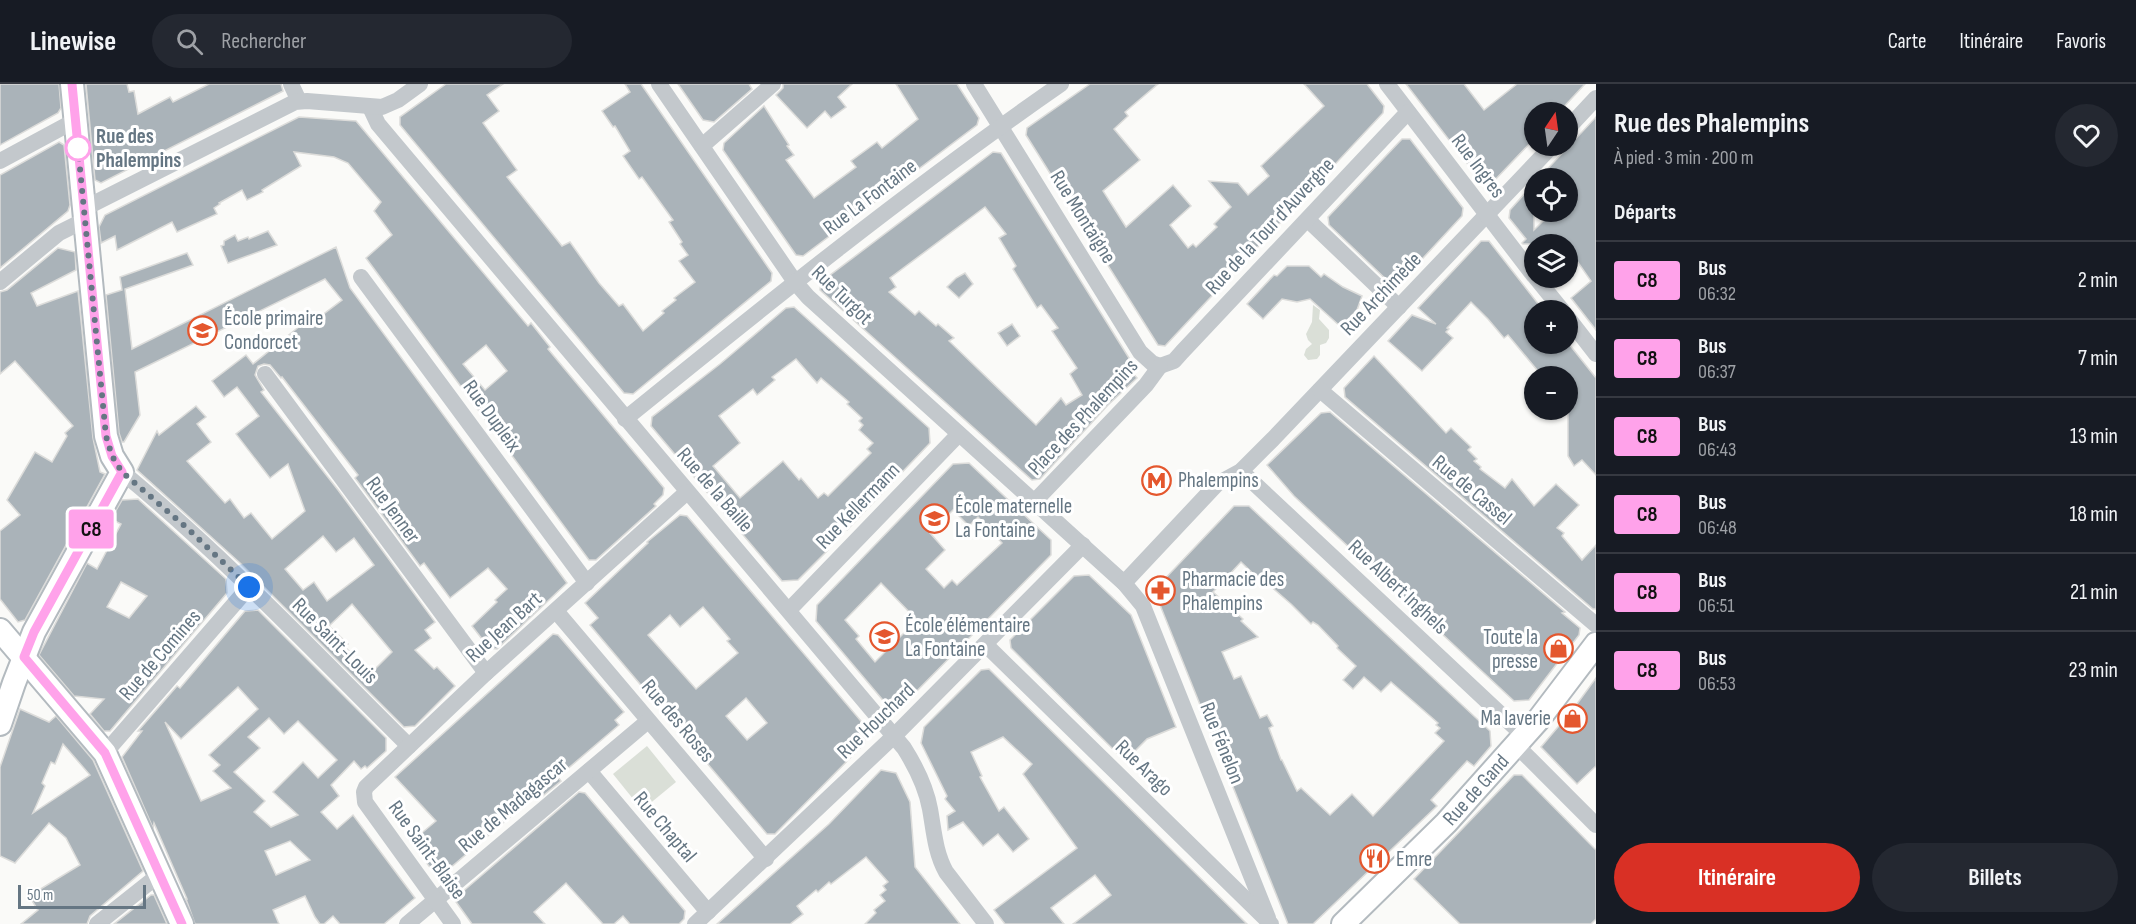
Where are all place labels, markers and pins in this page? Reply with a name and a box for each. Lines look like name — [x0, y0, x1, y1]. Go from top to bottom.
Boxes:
place label: Rue des Phalempins — [96, 124, 181, 173]
marker: Rue des Phalempins — [65, 135, 91, 161]
place label: École primaire Condorcet — [224, 306, 323, 355]
school or university icon: École primaire Condorcet — [187, 314, 219, 346]
metro station icon: Phalempins — [1141, 464, 1173, 496]
place label: Phalempins — [1178, 468, 1259, 493]
place label: École maternelle La Fontaine — [955, 494, 1072, 543]
school or university icon: École maternelle La Fontaine — [918, 502, 950, 534]
place label: Pharmacie des Phalempins — [1182, 567, 1284, 616]
pharmacy icon: Pharmacie des Phalempins — [1145, 575, 1177, 607]
place label: École élémentaire La Fontaine — [905, 613, 1031, 662]
school or university icon: École élémentaire La Fontaine — [868, 621, 900, 653]
place label: Toute la presse — [1483, 625, 1538, 674]
shop icon: Toute la presse — [1543, 633, 1575, 665]
shop icon: Ma laverie — [1556, 702, 1588, 734]
place label: Ma laverie — [1480, 706, 1551, 731]
restaurant icon: Emre — [1359, 843, 1391, 875]
place label: Emre — [1396, 847, 1432, 872]

